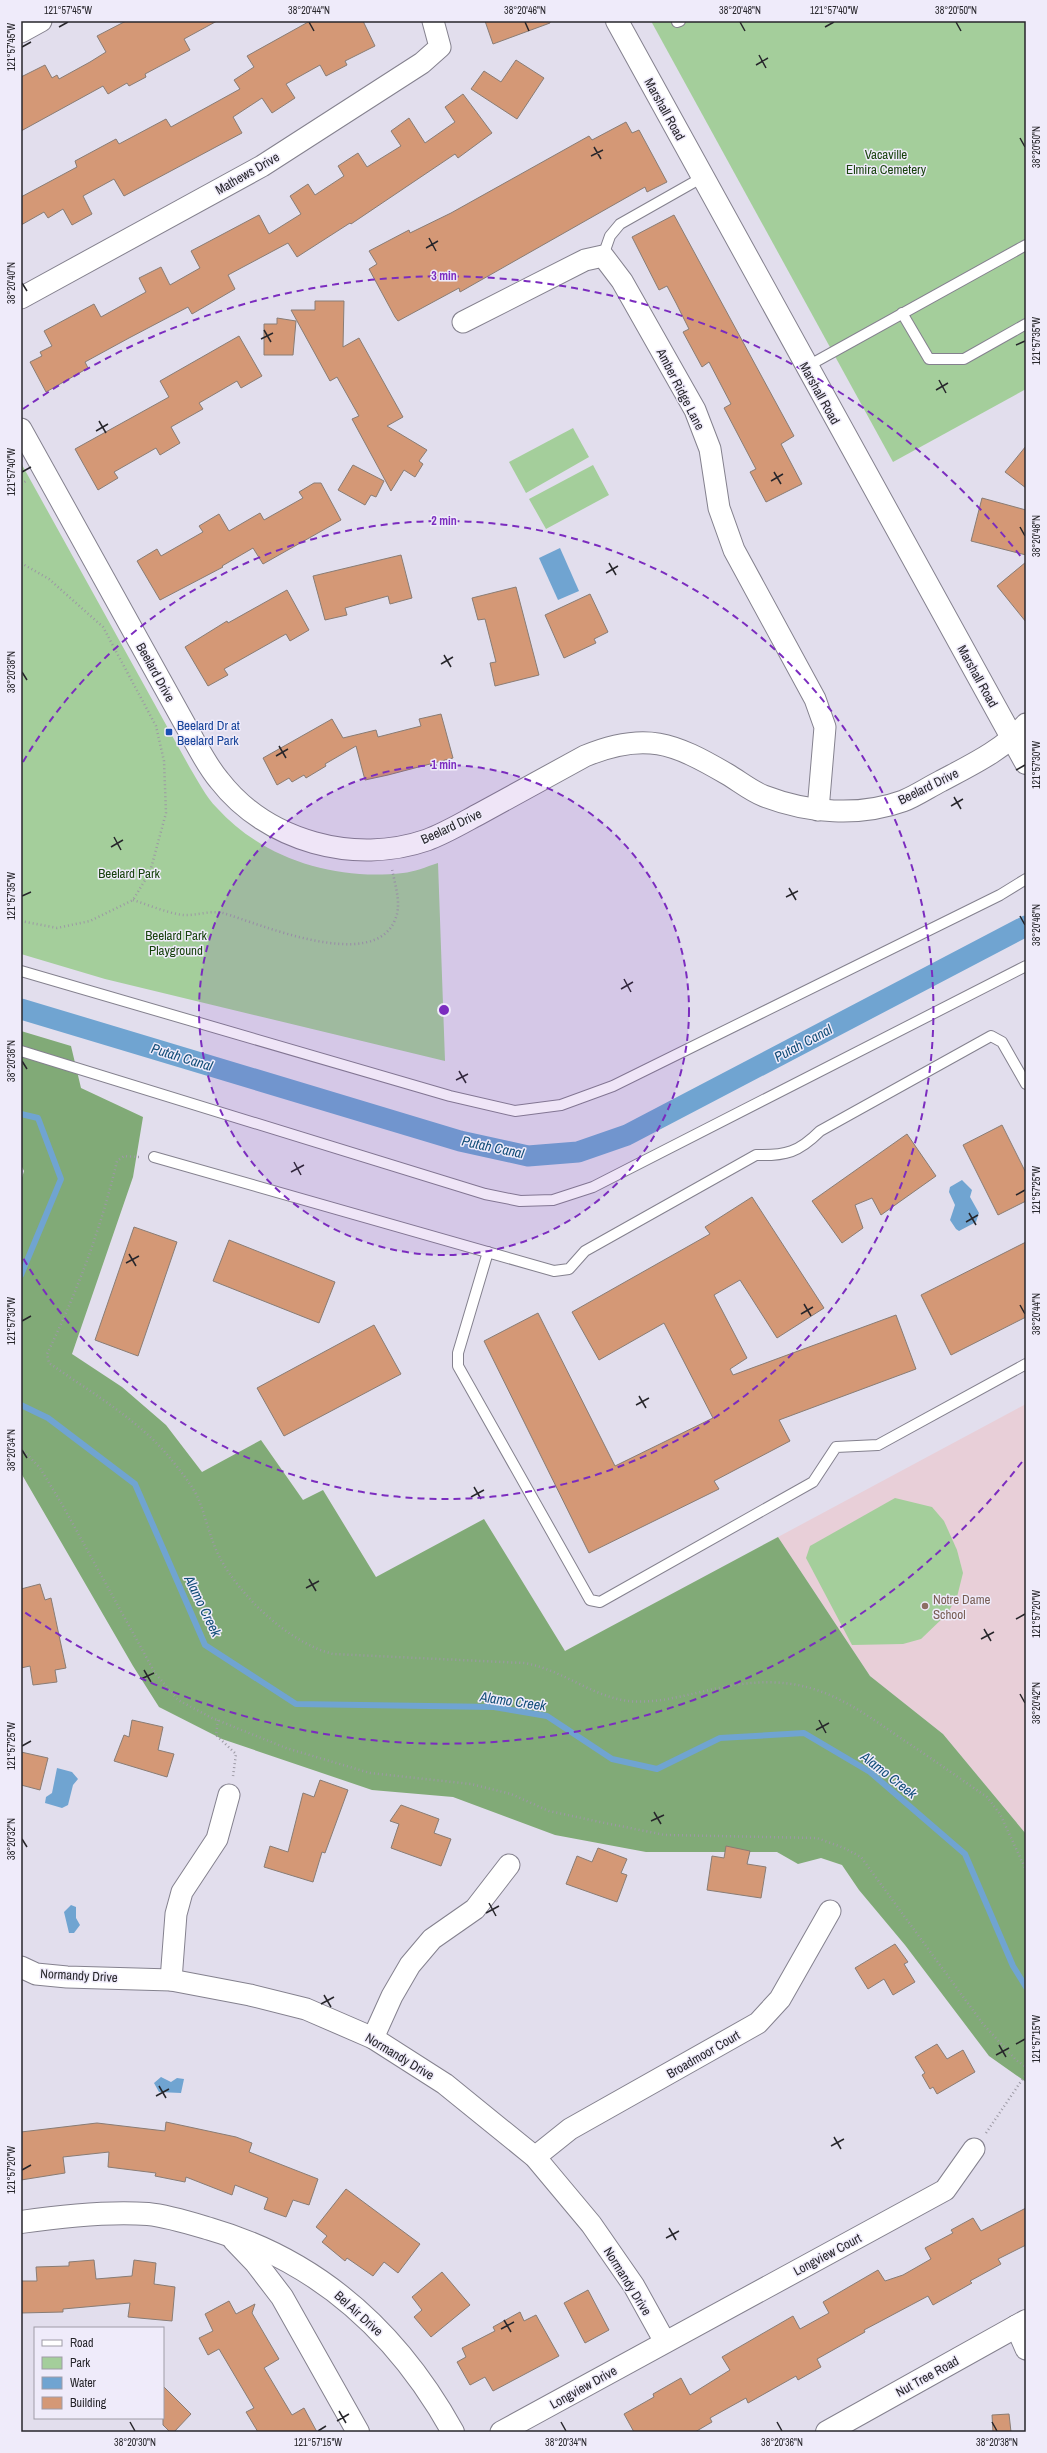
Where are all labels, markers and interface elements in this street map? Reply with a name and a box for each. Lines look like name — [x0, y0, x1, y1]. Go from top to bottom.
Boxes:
text: 121°57'45"W — [44, 4, 92, 17]
text: 38°20'44"N — [288, 4, 330, 17]
text: 38°20'46"N — [504, 4, 546, 17]
text: 38°20'48"N — [719, 4, 761, 17]
text: 121°57'40"W — [810, 4, 858, 17]
text: 38°20'50"N — [935, 4, 977, 17]
text: 121°57'45"W — [5, 23, 18, 71]
street label: Marshall Road — [640, 75, 689, 143]
text: 38°20'50"N — [1030, 126, 1043, 168]
park label: Vacaville Elmira Cemetery — [846, 146, 927, 178]
street label: Mathews Drive — [212, 148, 282, 199]
text: 38°20'40"N — [5, 262, 18, 304]
text: 3 min — [431, 268, 457, 284]
text: 121°57'35"W — [1030, 317, 1043, 365]
street label: Amber Ridge Lane — [652, 345, 708, 433]
street label: Marshall Road — [795, 359, 844, 427]
text: 121°57'40"W — [5, 448, 18, 496]
text: 2 min — [431, 513, 457, 529]
text: 38°20'48"N — [1030, 515, 1043, 557]
street label: Beelard Drive — [132, 640, 179, 705]
street label: Marshall Road — [953, 642, 1002, 710]
text: 38°20'38"N — [5, 651, 18, 693]
place label: Beelard Dr at Beelard Park — [177, 717, 240, 749]
marker: Beelard Dr at Beelard Park — [164, 727, 174, 737]
text: 121°57'30"W — [1030, 741, 1043, 789]
text: 1 min — [431, 757, 457, 773]
street label: Beelard Drive — [895, 764, 961, 808]
street label: Beelard Drive — [418, 805, 484, 848]
park label: Beelard Park — [98, 865, 160, 882]
text: 121°57'35"W — [5, 872, 18, 920]
text: 38°20'46"N — [1030, 904, 1043, 946]
park label: Beelard Park Playground — [145, 927, 207, 959]
centre of rings — [437, 1003, 451, 1017]
water label: Putah Canal — [771, 1020, 836, 1066]
water label: Putah Canal — [149, 1039, 215, 1075]
text: 38°20'36"N — [5, 1040, 18, 1082]
water label: Putah Canal — [460, 1132, 526, 1162]
text: 121°57'25"W — [1030, 1166, 1043, 1214]
text: 38°20'44"N — [1030, 1293, 1043, 1335]
text: 121°57'30"W — [5, 1297, 18, 1345]
text: 38°20'34"N — [5, 1429, 18, 1471]
water label: Alamo Creek — [180, 1571, 226, 1641]
text: 121°57'20"W — [1030, 1590, 1043, 1638]
place label: Notre Dame School — [933, 1591, 991, 1623]
marker: Notre Dame School — [920, 1601, 930, 1611]
text: 38°20'42"N — [1030, 1682, 1043, 1724]
water label: Alamo Creek — [478, 1687, 548, 1715]
text: 121°57'25"W — [5, 1722, 18, 1770]
water label: Alamo Creek — [857, 1747, 922, 1803]
text: 38°20'32"N — [5, 1818, 18, 1860]
street label: Normandy Drive — [40, 1965, 118, 1986]
text: 121°57'15"W — [1030, 2015, 1043, 2063]
street label: Broadmoor Court — [664, 2027, 743, 2082]
street label: Normandy Drive — [362, 2029, 437, 2084]
text: 121°57'20"W — [5, 2146, 18, 2194]
street label: Longview Court — [790, 2229, 864, 2279]
street label: Normandy Drive — [600, 2244, 655, 2319]
street label: Bel Air Drive — [331, 2287, 387, 2340]
legend — [34, 2327, 164, 2419]
text: Road — [70, 2335, 94, 2351]
street label: Nut Tree Road — [893, 2352, 962, 2401]
text: Park — [70, 2355, 90, 2371]
street label: Longview Drive — [547, 2362, 620, 2413]
text: Water — [70, 2375, 97, 2391]
text: Building — [70, 2395, 107, 2411]
text: 38°20'30"N — [114, 2436, 156, 2449]
text: 121°57'15"W — [294, 2436, 342, 2449]
text: 38°20'34"N — [545, 2436, 587, 2449]
text: 38°20'36"N — [761, 2436, 803, 2449]
text: 38°20'38"N — [976, 2436, 1018, 2449]

